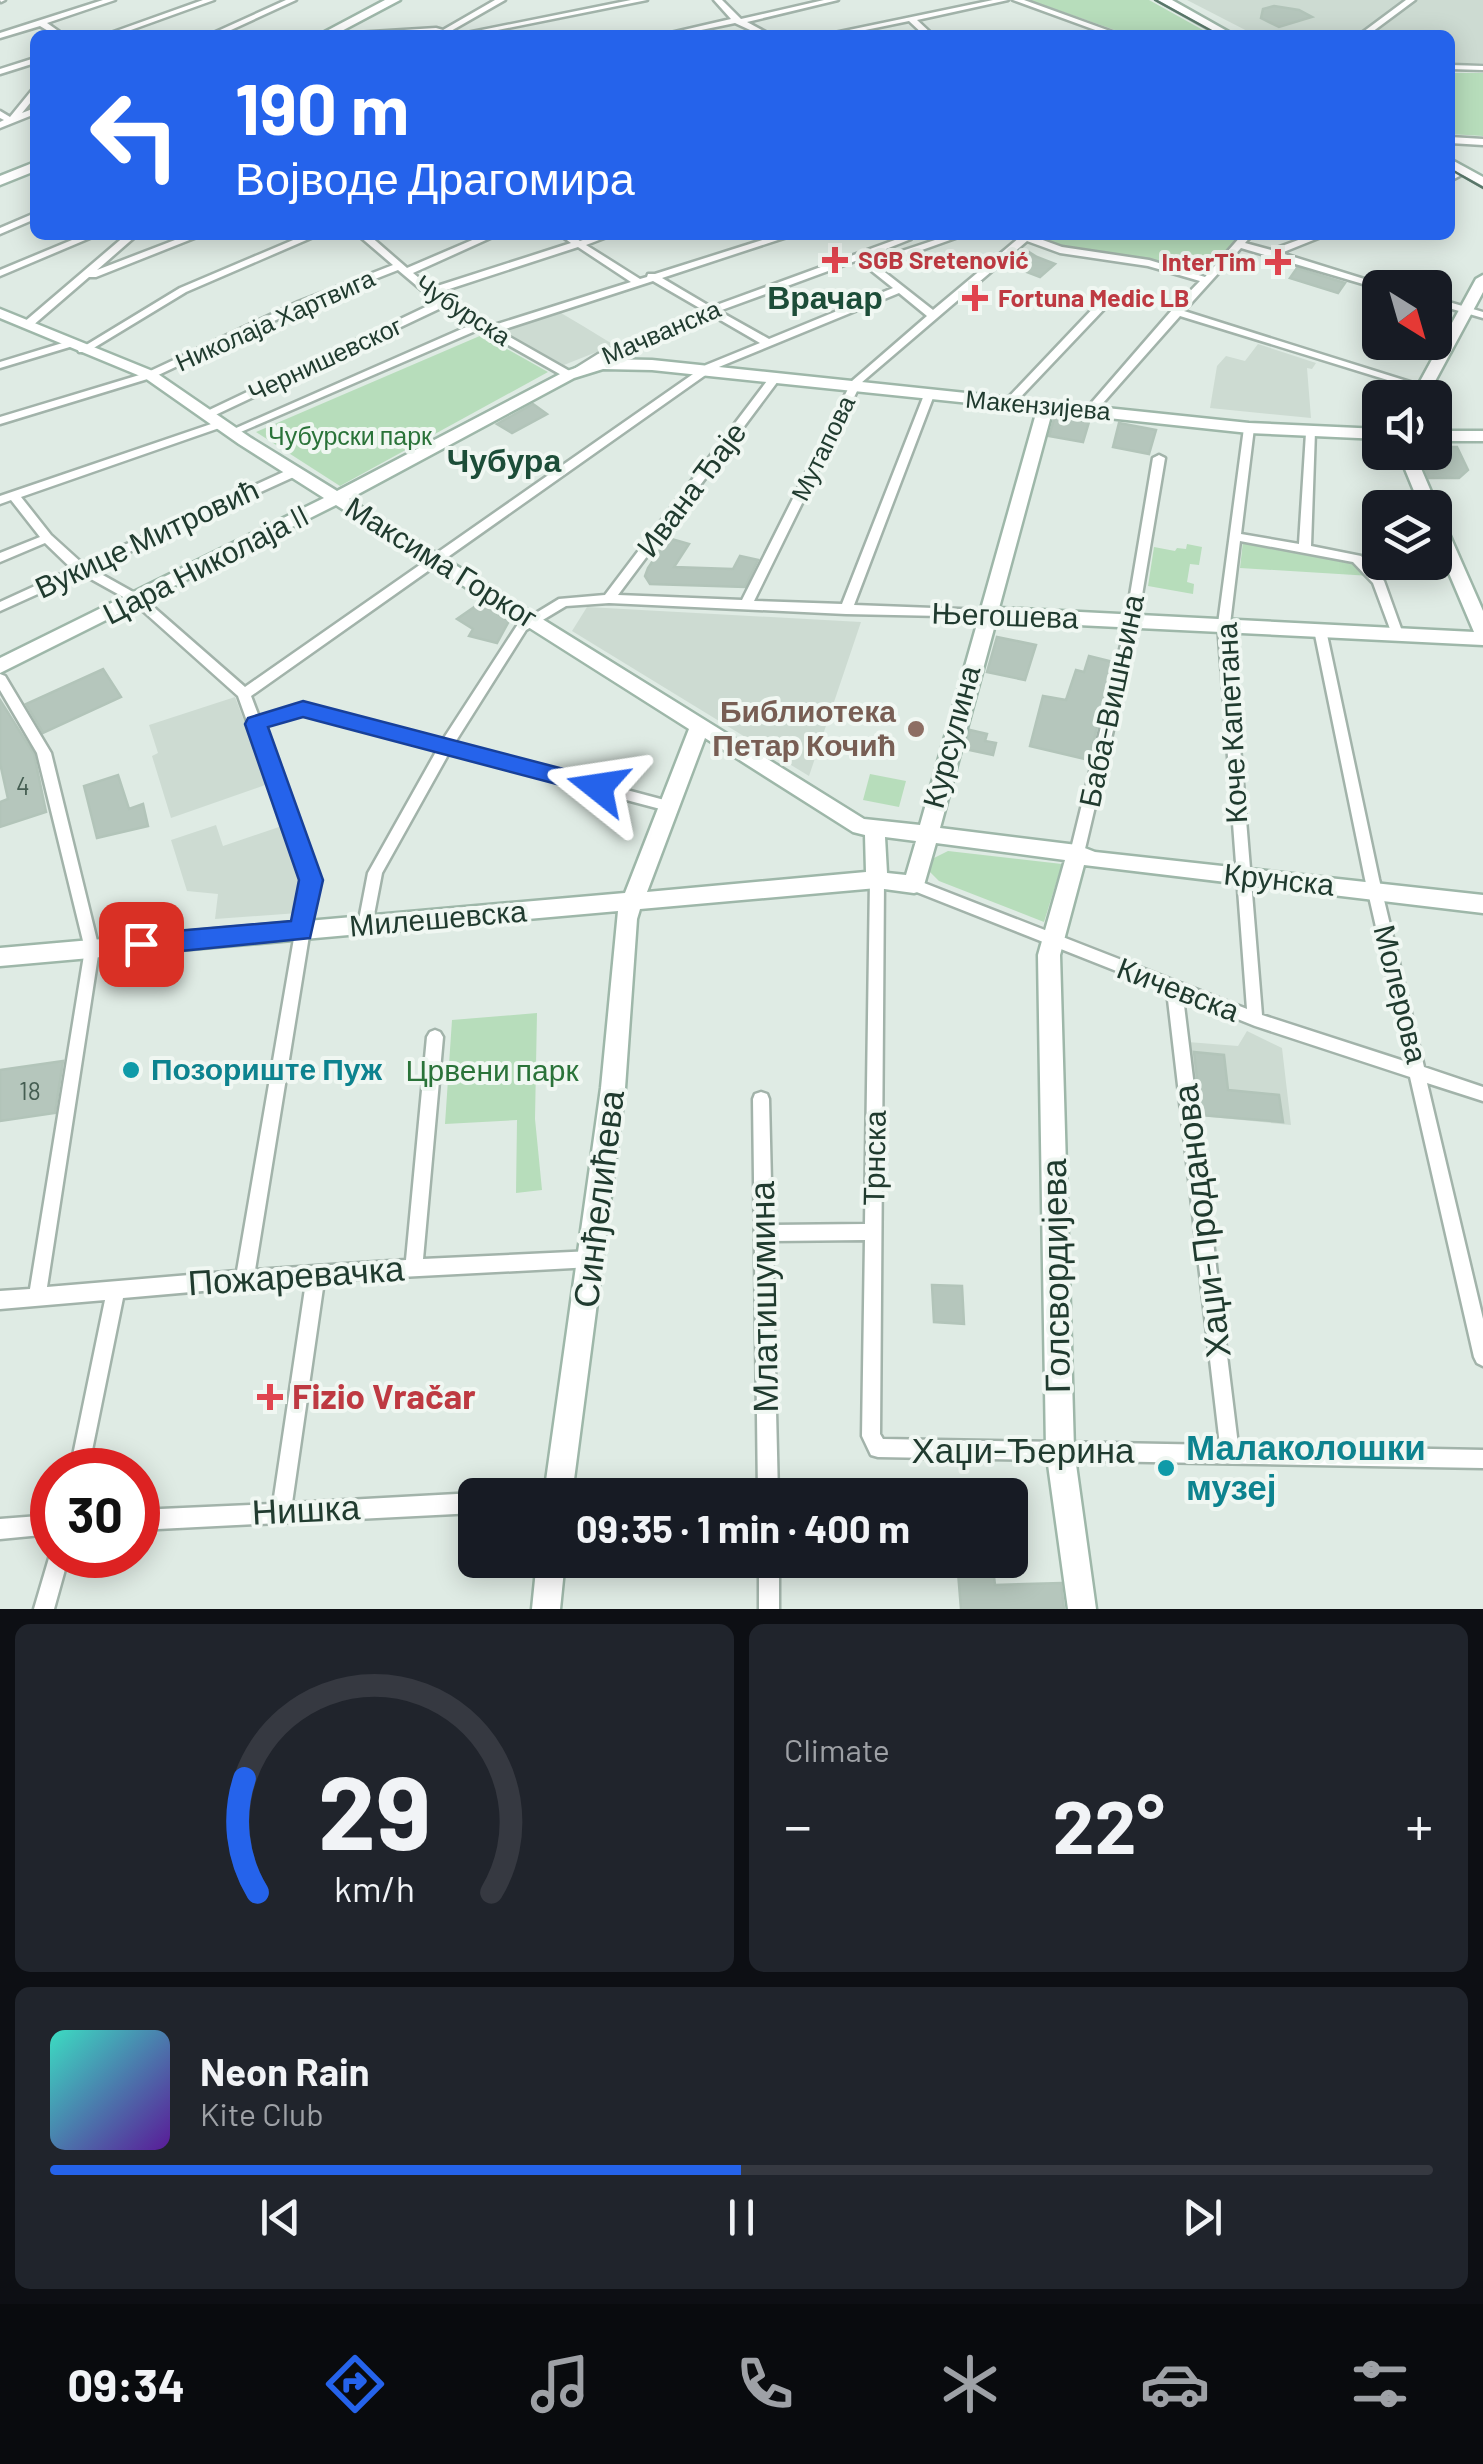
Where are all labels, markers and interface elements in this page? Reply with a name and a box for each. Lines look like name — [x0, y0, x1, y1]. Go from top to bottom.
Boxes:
text: 190 m — [235, 65, 409, 149]
icon: left — [70, 70, 200, 200]
text: Војводе Драгомира — [235, 150, 635, 204]
place label: SGB Sretenović — [858, 244, 1029, 274]
place label: InterTim — [1161, 246, 1256, 276]
marker: SGB Sretenović — [822, 247, 848, 273]
marker: InterTim — [1265, 249, 1291, 275]
street label: Николаја Хартвига — [170, 262, 379, 376]
street label: Чубурска — [410, 267, 517, 351]
north arrow — [1362, 270, 1452, 360]
map controls — [1362, 270, 1452, 580]
district label: Врачар — [767, 277, 883, 316]
place label: Fortuna Medic LB — [998, 282, 1189, 312]
marker: Fortuna Medic LB — [962, 285, 988, 311]
street label: Мачванска — [597, 293, 725, 370]
street label: Чернишевског — [243, 309, 406, 407]
button: sound — [1362, 380, 1452, 470]
street label: Макензијева — [964, 383, 1112, 425]
street label: Мутапова — [784, 390, 860, 505]
street label: Ивана Ђаје — [628, 414, 753, 563]
park label: Чубурски парк — [268, 420, 433, 450]
district label: Чубура — [447, 440, 561, 479]
street label: Вукице Митровић — [29, 470, 264, 605]
street label: Максима Горког — [340, 488, 545, 635]
button: layers — [1362, 490, 1452, 580]
street label: Цара Николаја II — [96, 496, 314, 631]
street label: Баба-Вишњина — [1070, 591, 1150, 810]
street label: Његошева — [931, 593, 1079, 635]
street label: Коче Капетана — [1207, 621, 1253, 825]
street label: Курсулина — [914, 661, 986, 812]
place label: Библиотека Петар Кочић — [712, 692, 896, 762]
marker: Библиотека Петар Кочић — [905, 718, 927, 740]
position arrow — [546, 735, 650, 839]
house number: 4 — [16, 770, 30, 800]
street label: Крунска — [1222, 854, 1337, 902]
street label: Милешевска — [348, 891, 528, 943]
pin — [99, 902, 184, 987]
icon: arrive — [114, 917, 169, 972]
street label: Молерова — [1367, 921, 1437, 1067]
street label: Кичевска — [1113, 948, 1245, 1028]
place label: Позориште Пуж — [151, 1050, 383, 1086]
park label: Црвени парк — [405, 1051, 579, 1087]
marker: Позориште Пуж — [120, 1059, 142, 1081]
house number: 18 — [19, 1075, 41, 1105]
street label: Хаџи-Проданова — [1162, 1082, 1238, 1360]
street label: Синђелићева — [563, 1087, 631, 1310]
street label: Трнска — [854, 1110, 892, 1206]
street label: Голсвордијева — [1031, 1158, 1077, 1394]
street label: Млатишумина — [739, 1180, 785, 1413]
street label: Пожаревачка — [186, 1245, 406, 1303]
place label: Fizio Vračar — [292, 1374, 476, 1416]
marker: Fizio Vračar — [257, 1384, 283, 1410]
place label: Малаколошки музеј — [1186, 1425, 1426, 1507]
street label: Хаџи-Ђерина — [911, 1428, 1135, 1470]
speed limit sign: 30 — [30, 1448, 160, 1578]
marker: Малаколошки музеј — [1155, 1457, 1177, 1479]
street label: Нишка — [251, 1484, 362, 1532]
text: 09:35 · 1 min · 400 m — [576, 1505, 910, 1551]
text: Climate — [784, 1730, 890, 1768]
text: 29 — [318, 1746, 431, 1871]
text: 22° — [1052, 1779, 1165, 1869]
text: − — [784, 1791, 812, 1857]
text: + — [1405, 1791, 1433, 1857]
text: km/h — [334, 1866, 415, 1909]
text: Neon Rain — [200, 2048, 369, 2094]
text: Kite Club — [200, 2094, 324, 2132]
icon: previous — [253, 2190, 308, 2245]
icon: pause — [714, 2190, 769, 2245]
icon: next — [1175, 2190, 1230, 2245]
icon: directions — [320, 2349, 390, 2419]
icon: music — [525, 2349, 595, 2419]
icon: phone — [730, 2349, 800, 2419]
icon: climate — [935, 2349, 1005, 2419]
icon: car — [1140, 2349, 1210, 2419]
icon: filters — [1345, 2349, 1415, 2419]
text: 09:34 — [68, 2357, 185, 2411]

